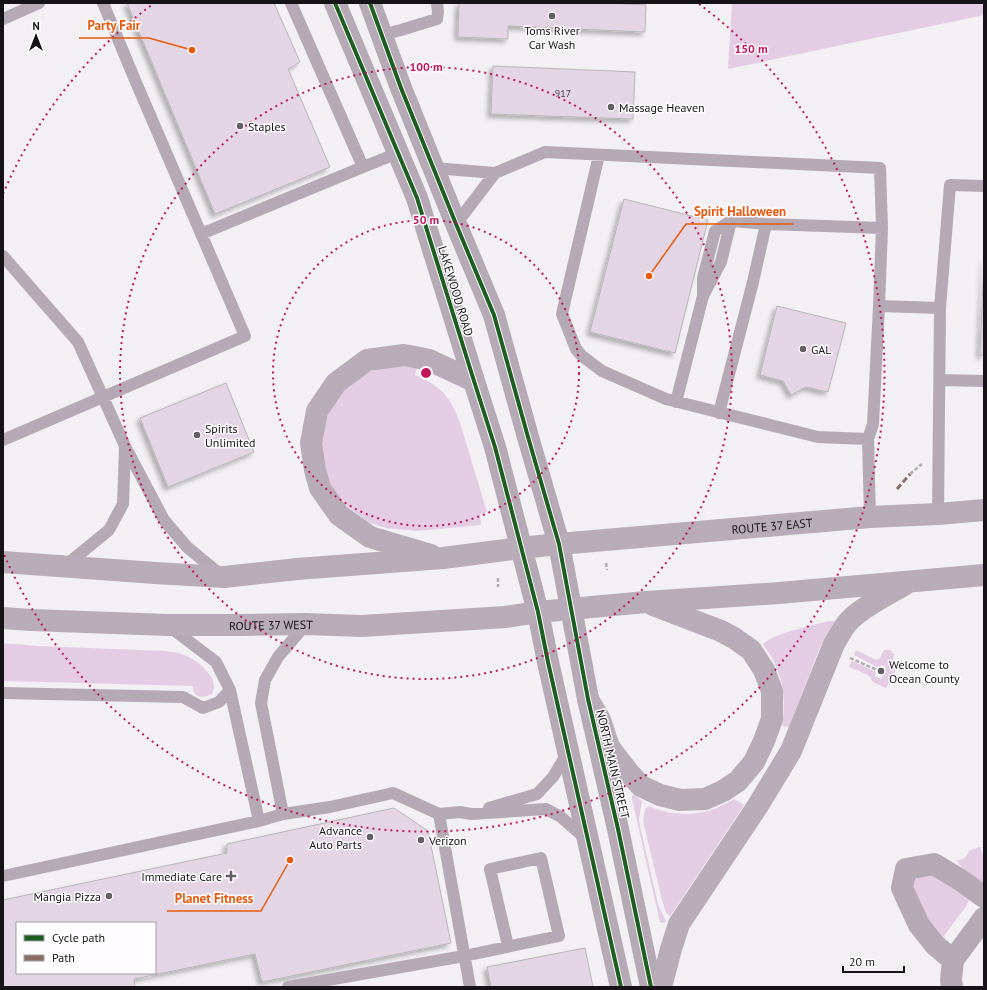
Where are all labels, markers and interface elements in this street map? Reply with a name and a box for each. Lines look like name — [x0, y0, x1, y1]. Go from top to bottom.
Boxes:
marker: Toms River Car Wash — [547, 11, 557, 21]
callout: Party Fair — [79, 13, 149, 38]
north arrow — [16, 16, 56, 56]
text: Party Fair — [88, 17, 141, 34]
text: N — [32, 19, 40, 33]
place label: Toms River Car Wash — [524, 23, 580, 52]
text: 150 m — [734, 41, 768, 56]
text: 100 m — [409, 59, 443, 74]
house number: 917 — [555, 87, 571, 100]
place label: Massage Heaven — [619, 100, 705, 115]
marker: Massage Heaven — [606, 102, 616, 112]
place label: Staples — [248, 119, 286, 134]
marker: Staples — [235, 121, 245, 131]
callout: Spirit Halloween — [686, 199, 794, 224]
text: Spirit Halloween — [694, 203, 786, 220]
text: 50 m — [413, 212, 439, 227]
street label: LAKEWOOD ROAD — [435, 244, 477, 338]
place label: GAL — [811, 342, 832, 357]
marker: GAL — [798, 344, 808, 354]
centre of rings — [419, 366, 433, 380]
place label: Spirits Unlimited — [205, 421, 256, 450]
marker: Spirits Unlimited — [192, 430, 202, 440]
street label: ROUTE 37 EAST — [731, 514, 813, 536]
street label: ROUTE 37 WEST — [229, 616, 313, 633]
place label: Welcome to Ocean County — [889, 657, 960, 686]
marker: Welcome to Ocean County — [876, 666, 886, 676]
street label: NORTH MAIN STREET — [593, 708, 633, 820]
place label: Advance Auto Parts — [309, 823, 362, 852]
marker: Advance Auto Parts — [365, 832, 375, 842]
place label: Verizon — [428, 833, 467, 848]
marker: Verizon — [416, 835, 426, 845]
place label: Immediate Care — [141, 869, 222, 884]
marker: Immediate Care — [225, 870, 237, 882]
callout: Planet Fitness — [167, 886, 261, 911]
place label: Mangia Pizza — [34, 889, 101, 904]
text: Planet Fitness — [175, 890, 254, 907]
marker: Mangia Pizza — [104, 891, 114, 901]
legend — [16, 922, 156, 974]
text: Cycle path — [52, 930, 105, 945]
scale bar — [843, 948, 904, 974]
text: Path — [52, 950, 75, 965]
text: 20 m — [849, 954, 875, 969]

